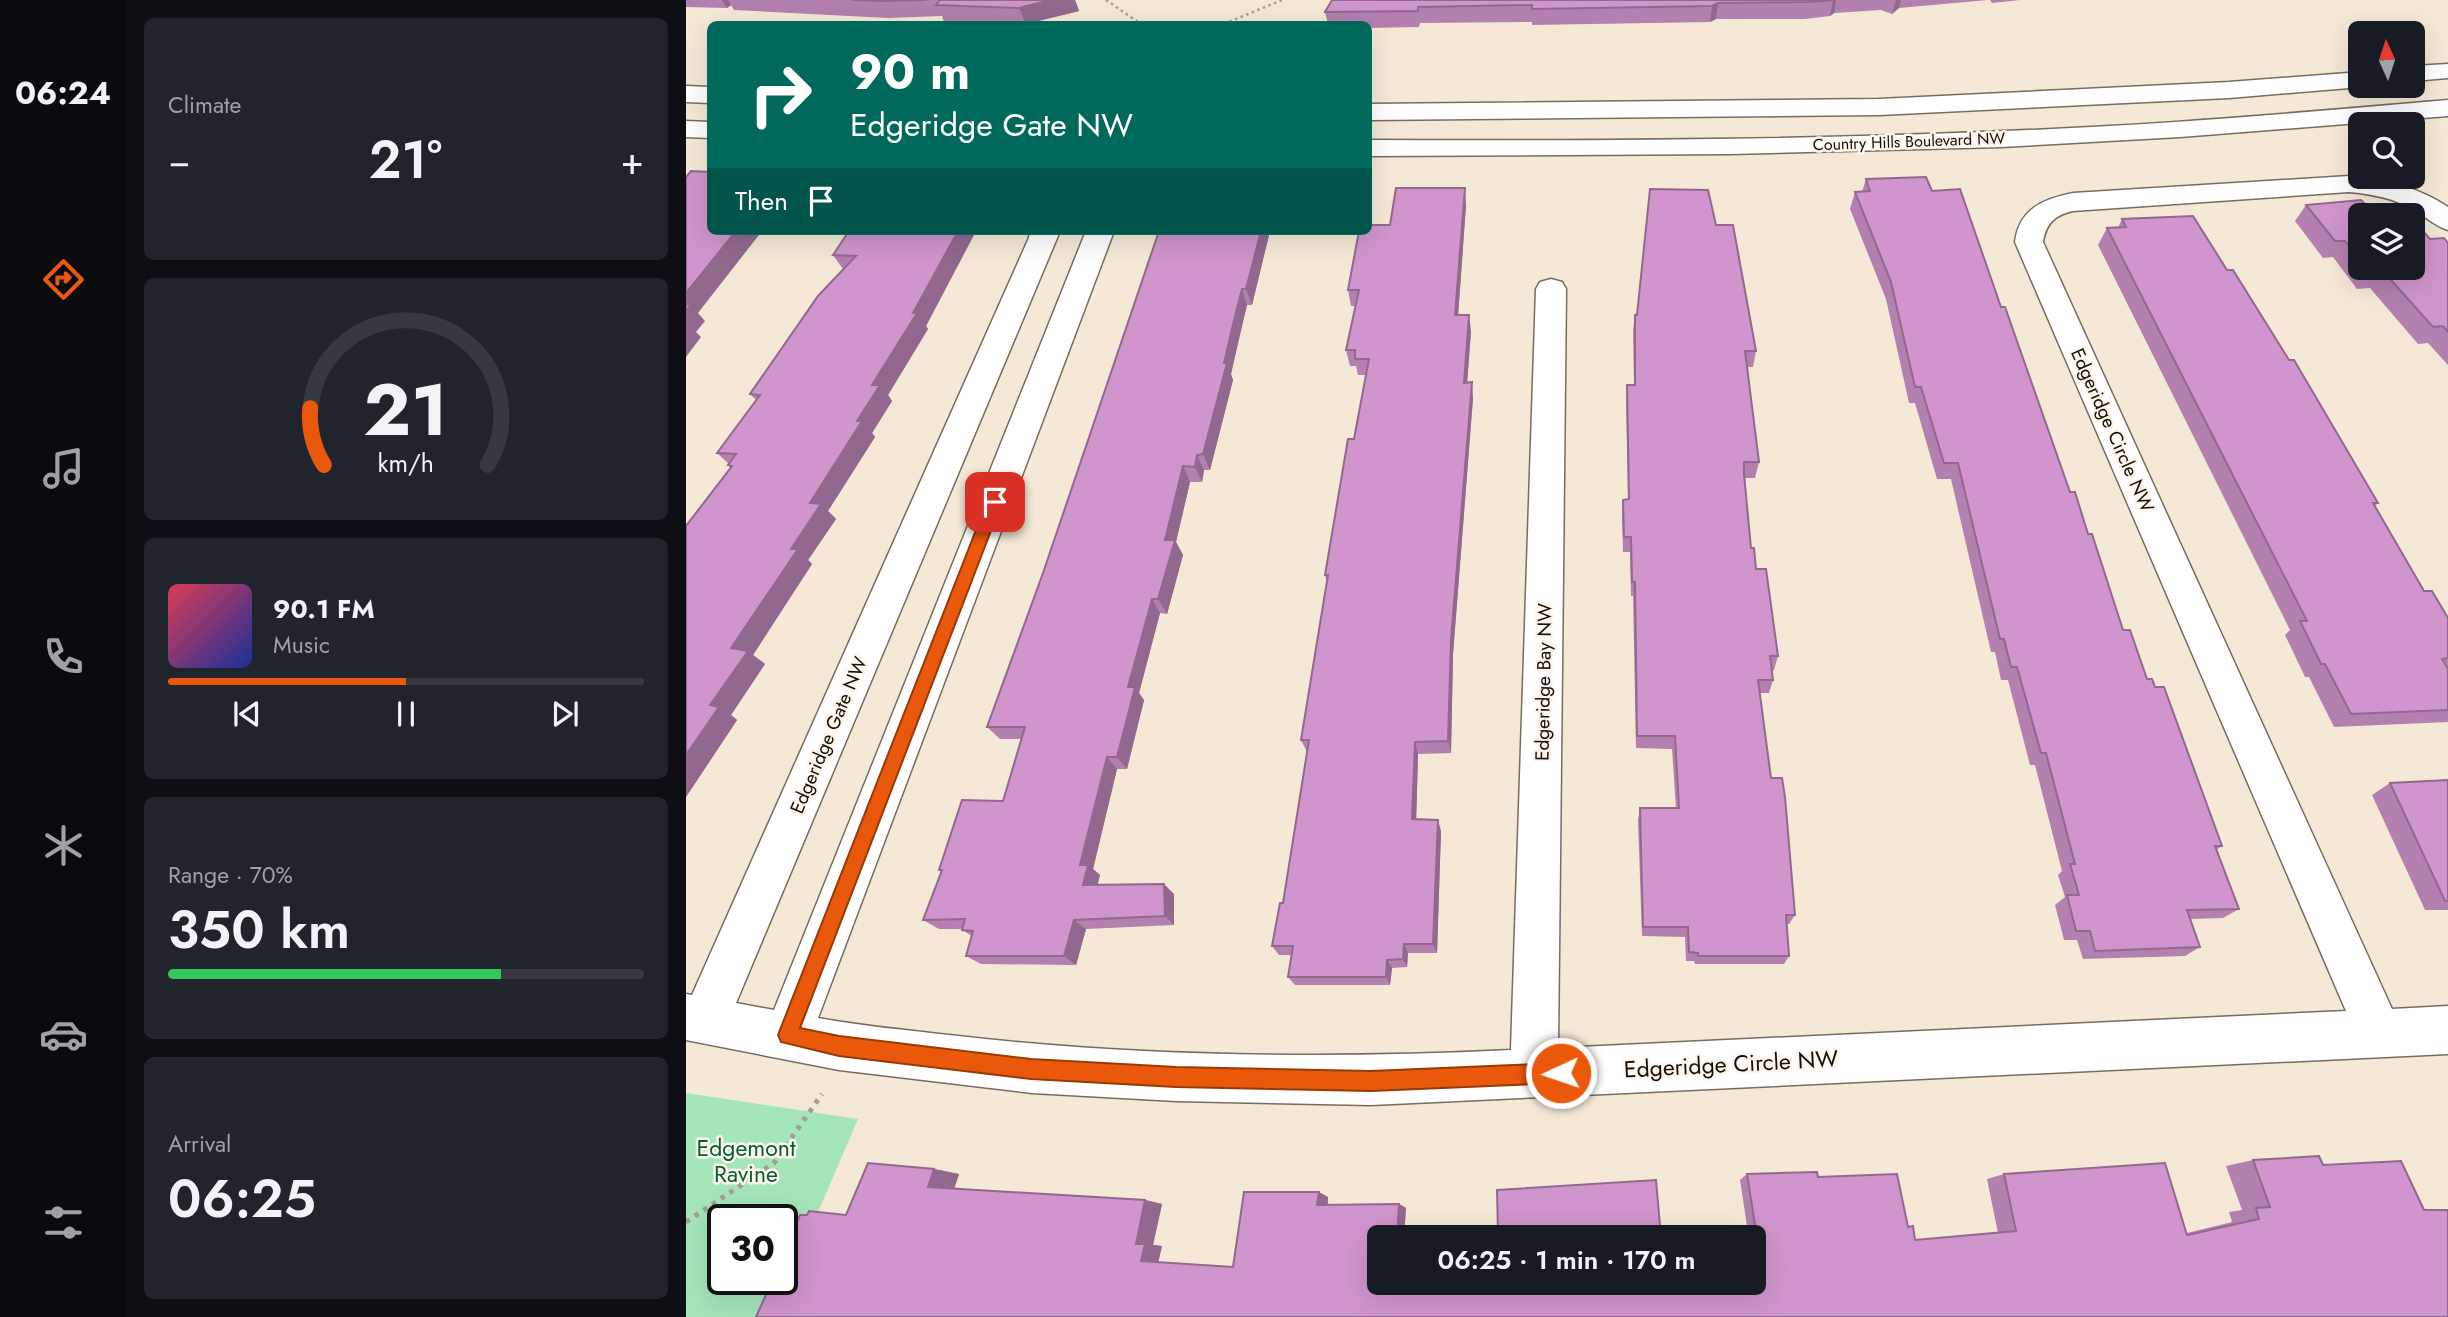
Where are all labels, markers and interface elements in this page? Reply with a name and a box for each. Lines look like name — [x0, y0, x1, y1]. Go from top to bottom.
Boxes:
north arrow — [2348, 21, 2426, 98]
map controls — [2348, 21, 2425, 280]
text: 90 m — [850, 37, 970, 107]
icon: right — [735, 49, 826, 140]
text: 06:24 — [15, 70, 111, 116]
text: Climate — [168, 88, 241, 122]
text: Edgeridge Gate NW — [850, 102, 1133, 148]
button: search — [2348, 112, 2425, 189]
text: 21° — [369, 122, 442, 198]
street label: Country Hills Boulevard NW — [1812, 127, 2006, 156]
text: − — [168, 133, 190, 188]
text: + — [621, 133, 644, 188]
text: Then — [735, 182, 788, 220]
icon: arrive — [802, 182, 840, 220]
button: layers — [2348, 203, 2425, 280]
icon: directions — [39, 255, 88, 304]
street label: Edgeridge Circle NW — [2064, 344, 2161, 517]
text: 21 — [364, 357, 448, 462]
icon: music — [39, 444, 88, 493]
text: km/h — [378, 444, 434, 480]
pin — [965, 472, 1025, 532]
icon: arrive — [976, 483, 1014, 521]
text: 90.1 FM — [273, 590, 375, 628]
street label: Edgeridge Bay NW — [1529, 603, 1558, 761]
text: Music — [273, 628, 330, 662]
icon: phone — [39, 632, 88, 681]
street label: Edgeridge Gate NW — [783, 652, 874, 818]
icon: previous — [228, 695, 266, 733]
icon: pause — [387, 695, 425, 733]
icon: next — [546, 695, 584, 733]
icon: climate — [39, 821, 88, 870]
text: Range · 70% — [168, 858, 293, 892]
text: 350 km — [168, 892, 350, 968]
icon: car — [39, 1010, 88, 1059]
position arrow — [1524, 1036, 1598, 1110]
street label: Edgeridge Circle NW — [1623, 1041, 1839, 1087]
text: Arrival — [168, 1127, 231, 1161]
park label: Edgemont Ravine — [697, 1131, 796, 1191]
text: 06:25 — [168, 1161, 316, 1237]
icon: filters — [39, 1198, 88, 1247]
speed limit sign: 30 — [707, 1204, 798, 1295]
text: 06:25 · 1 min · 170 m — [1437, 1241, 1696, 1279]

